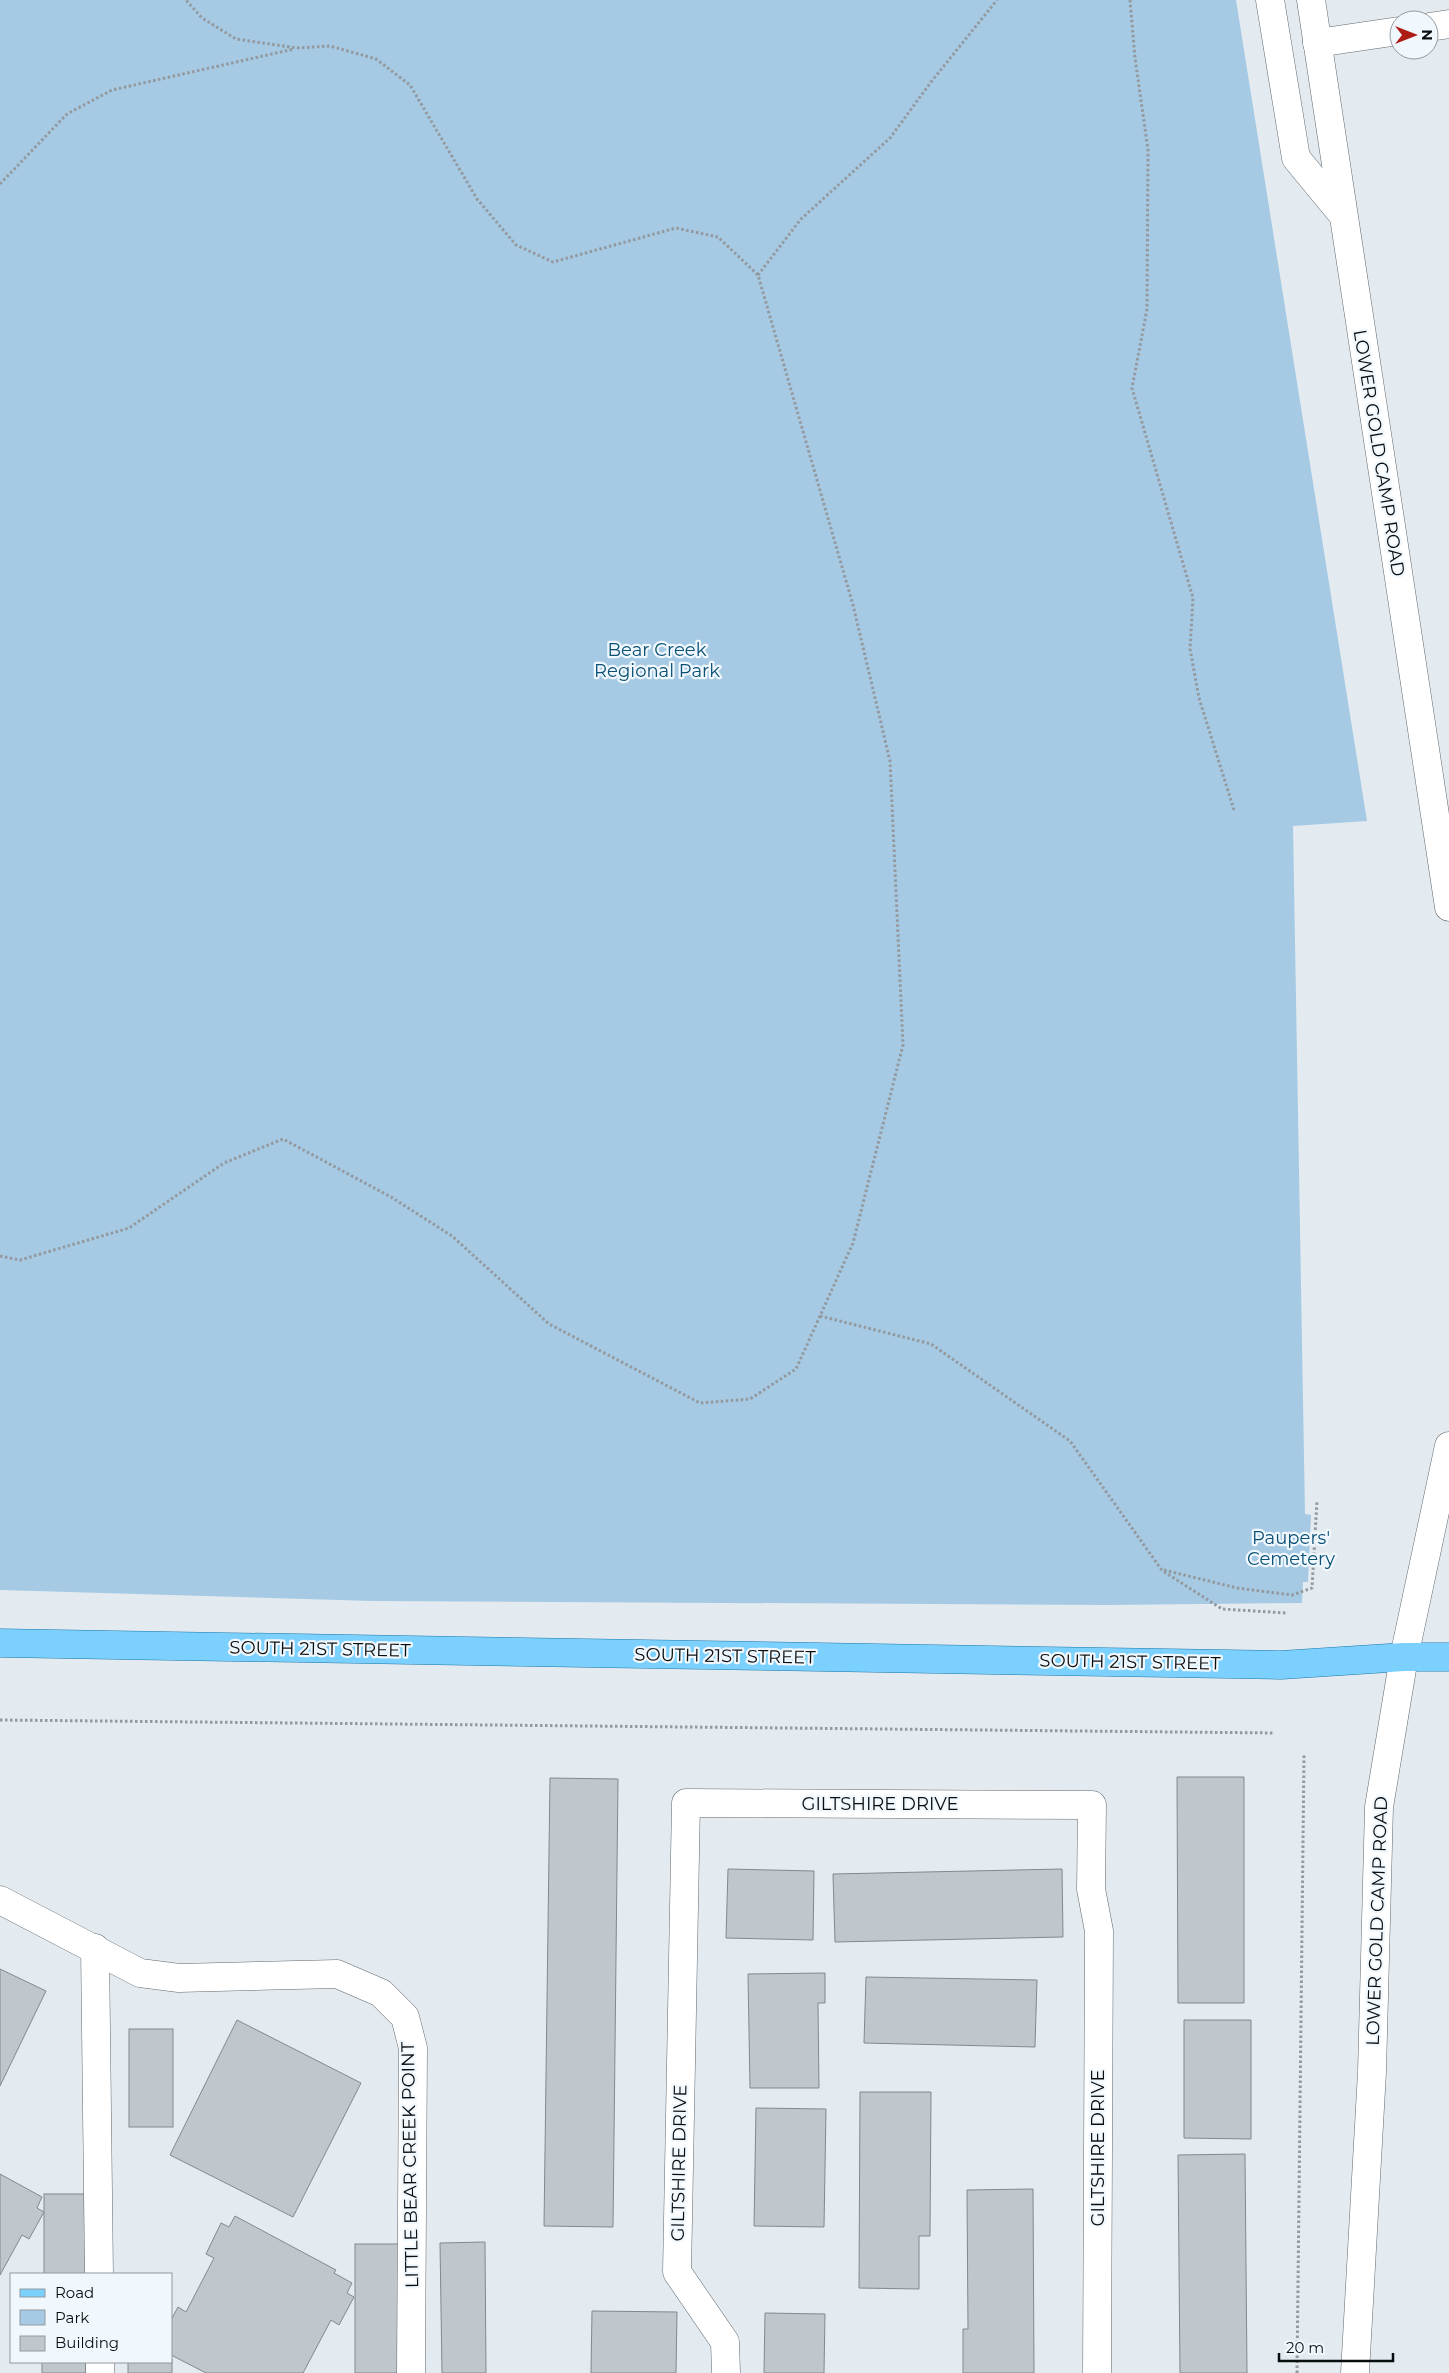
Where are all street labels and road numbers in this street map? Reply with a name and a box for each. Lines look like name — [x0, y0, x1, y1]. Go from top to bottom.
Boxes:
street label: LOWER GOLD CAMP ROAD — [1349, 328, 1409, 578]
street label: SOUTH 21ST STREET — [229, 1636, 411, 1662]
street label: SOUTH 21ST STREET — [634, 1643, 816, 1669]
street label: SOUTH 21ST STREET — [1039, 1649, 1221, 1675]
street label: GILTSHIRE DRIVE — [802, 1793, 959, 1815]
street label: LOWER GOLD CAMP ROAD — [1362, 1796, 1392, 2046]
street label: LITTLE BEAR CREEK POINT — [397, 2041, 423, 2288]
street label: GILTSHIRE DRIVE — [1087, 2070, 1109, 2227]
street label: GILTSHIRE DRIVE — [667, 2084, 691, 2242]

